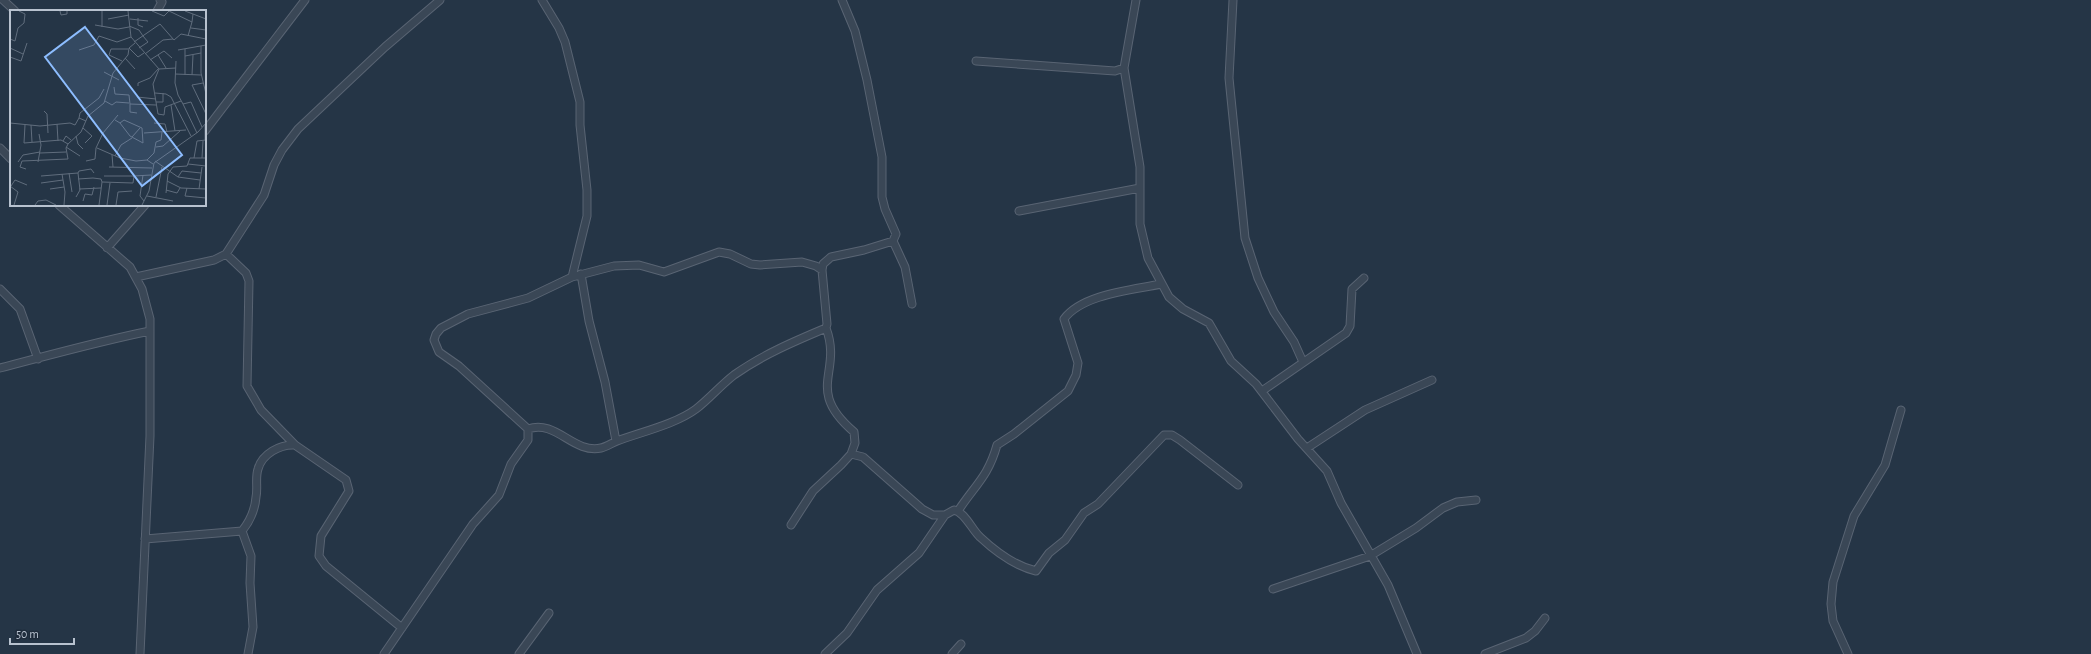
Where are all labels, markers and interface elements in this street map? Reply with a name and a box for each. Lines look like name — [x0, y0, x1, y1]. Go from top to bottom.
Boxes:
inset map — [10, 10, 206, 206]
scale bar — [10, 620, 74, 646]
text: 50 m — [16, 628, 39, 640]

